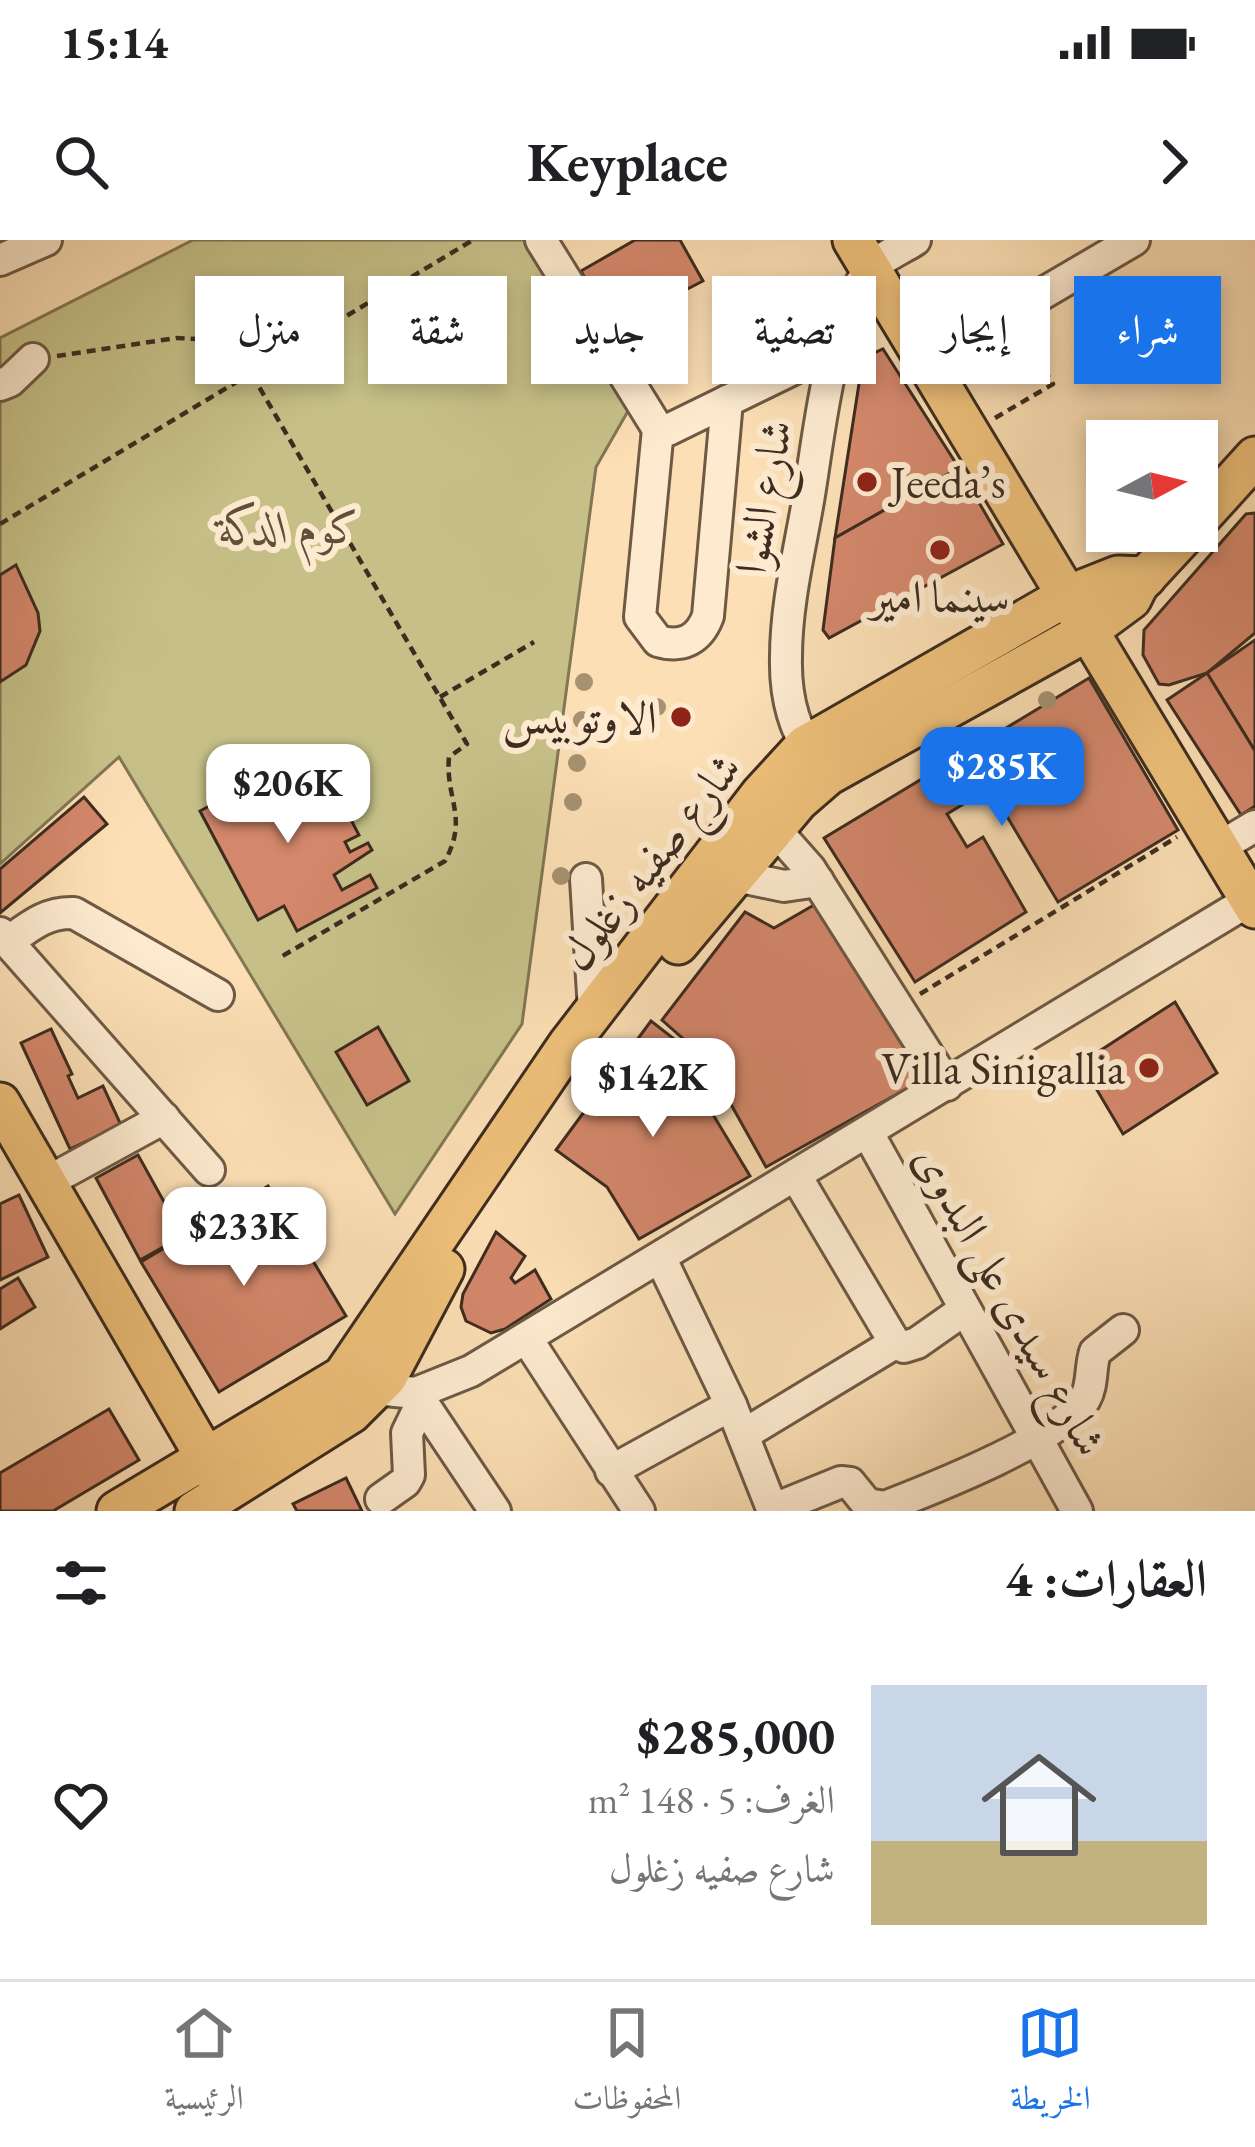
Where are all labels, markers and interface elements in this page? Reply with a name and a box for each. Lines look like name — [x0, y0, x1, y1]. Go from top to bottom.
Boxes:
text: 15:14 — [60, 13, 168, 71]
text: Keyplace — [527, 127, 728, 197]
icon: search — [48, 129, 114, 195]
icon: forward — [1141, 129, 1207, 195]
chip: منزل — [195, 276, 344, 384]
chip: شقة — [368, 276, 507, 384]
chip: جديد — [531, 276, 688, 384]
chip: تصفية — [712, 276, 876, 384]
chip: إيجار — [900, 276, 1050, 384]
chip: شراء — [1074, 276, 1221, 384]
street label: شارع الشوا — [721, 415, 814, 580]
north arrow — [1086, 420, 1218, 552]
map controls — [1086, 420, 1218, 552]
place label: Jeeda’s — [887, 453, 1006, 511]
marker: Jeeda’s — [854, 469, 880, 495]
park label: كوم الدكة — [214, 498, 363, 567]
marker: سينما امير — [927, 537, 953, 563]
place label: سينما امير — [866, 567, 1010, 625]
place label: الاوتوبيس — [503, 688, 657, 748]
marker: الاوتوبيس — [668, 704, 694, 730]
pin: $285K — [918, 727, 1086, 829]
street label: شارع صفيه زغلول — [547, 740, 760, 987]
text: $285K — [947, 740, 1057, 791]
pin: $206K — [204, 744, 372, 846]
text: $206K — [233, 757, 343, 808]
pin: $142K — [569, 1038, 737, 1140]
place label: Villa Sinigallia — [881, 1039, 1125, 1097]
text: $142K — [598, 1051, 708, 1102]
marker: Villa Sinigallia — [1136, 1055, 1162, 1081]
street label: شارع سيدى على البدوى — [894, 1134, 1120, 1470]
pin: $233K — [160, 1187, 328, 1289]
text: $233K — [189, 1200, 299, 1251]
text: العقارات: 4 — [1005, 1545, 1207, 1611]
icon: filters — [48, 1550, 114, 1616]
text: $285,000 — [637, 1703, 835, 1769]
icon: home — [967, 1733, 1111, 1877]
icon: heart — [48, 1772, 114, 1838]
text: الغرف: 5 · 148 m² — [588, 1774, 835, 1825]
text: شارع صفيه زغلول — [609, 1843, 835, 1894]
tab: الرئيسية — [164, 2000, 244, 2130]
tab: المحفوظات — [573, 2000, 681, 2130]
tab: الخريطة — [1010, 2000, 1091, 2130]

